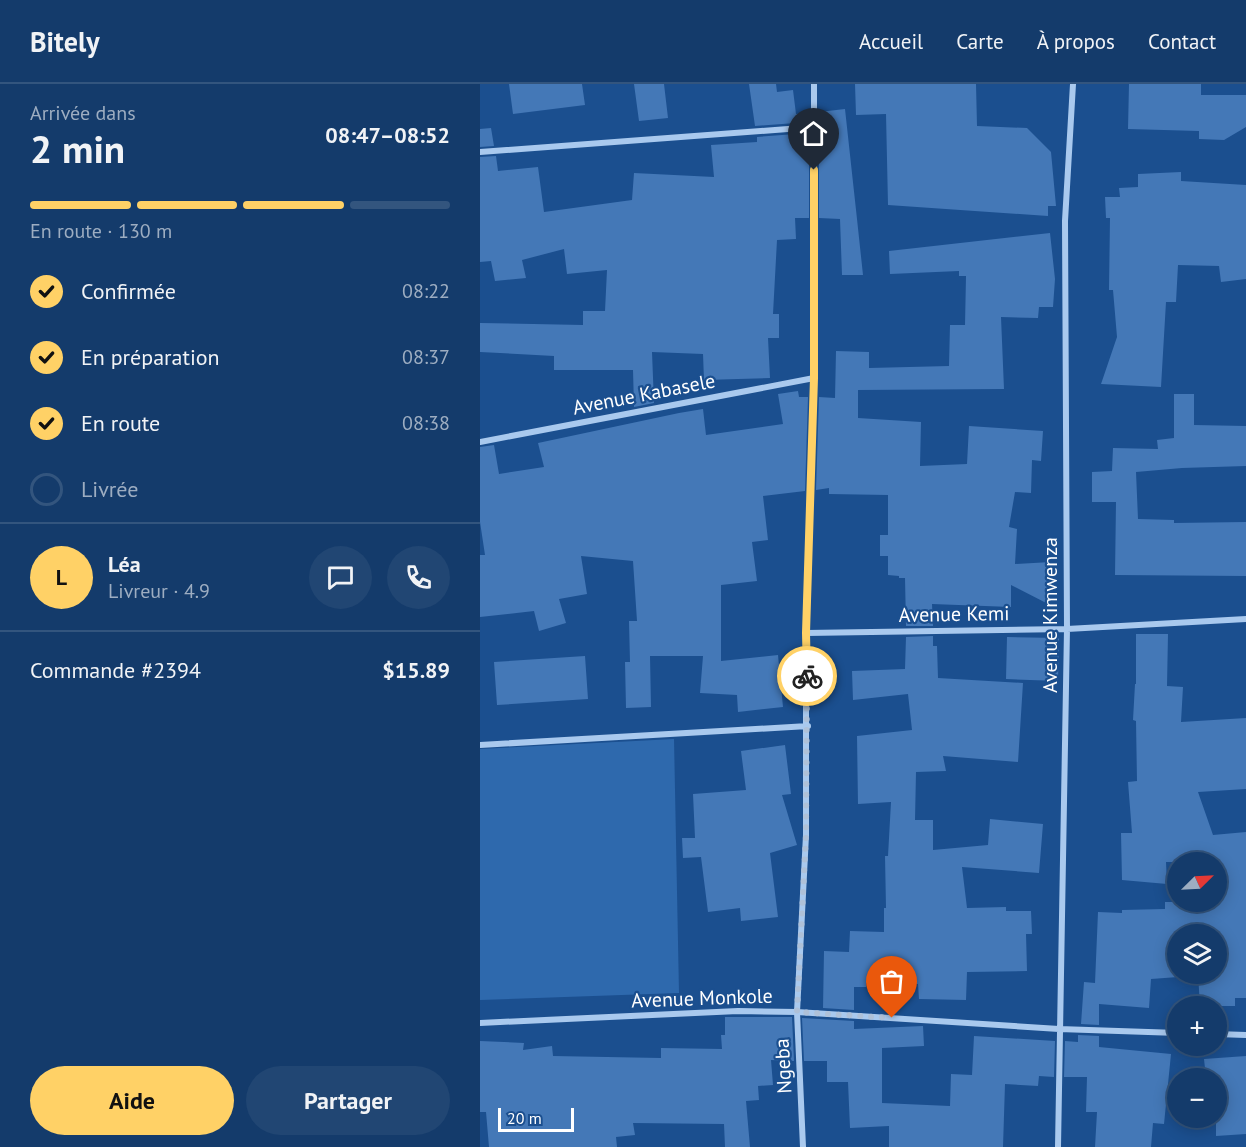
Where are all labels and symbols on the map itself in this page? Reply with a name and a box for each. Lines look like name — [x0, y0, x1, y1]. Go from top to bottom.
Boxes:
pin — [788, 108, 839, 170]
street label: Avenue Kabasele — [571, 367, 717, 421]
street label: Avenue Kimwenza — [1037, 537, 1063, 693]
street label: Avenue Kemi — [898, 600, 1010, 628]
courier — [777, 646, 837, 706]
north arrow — [1167, 852, 1227, 912]
pin — [866, 956, 917, 1018]
street label: Avenue Monkole — [631, 983, 773, 1013]
street label: Ngeba — [769, 1038, 797, 1094]
scale bar — [498, 1105, 574, 1132]

